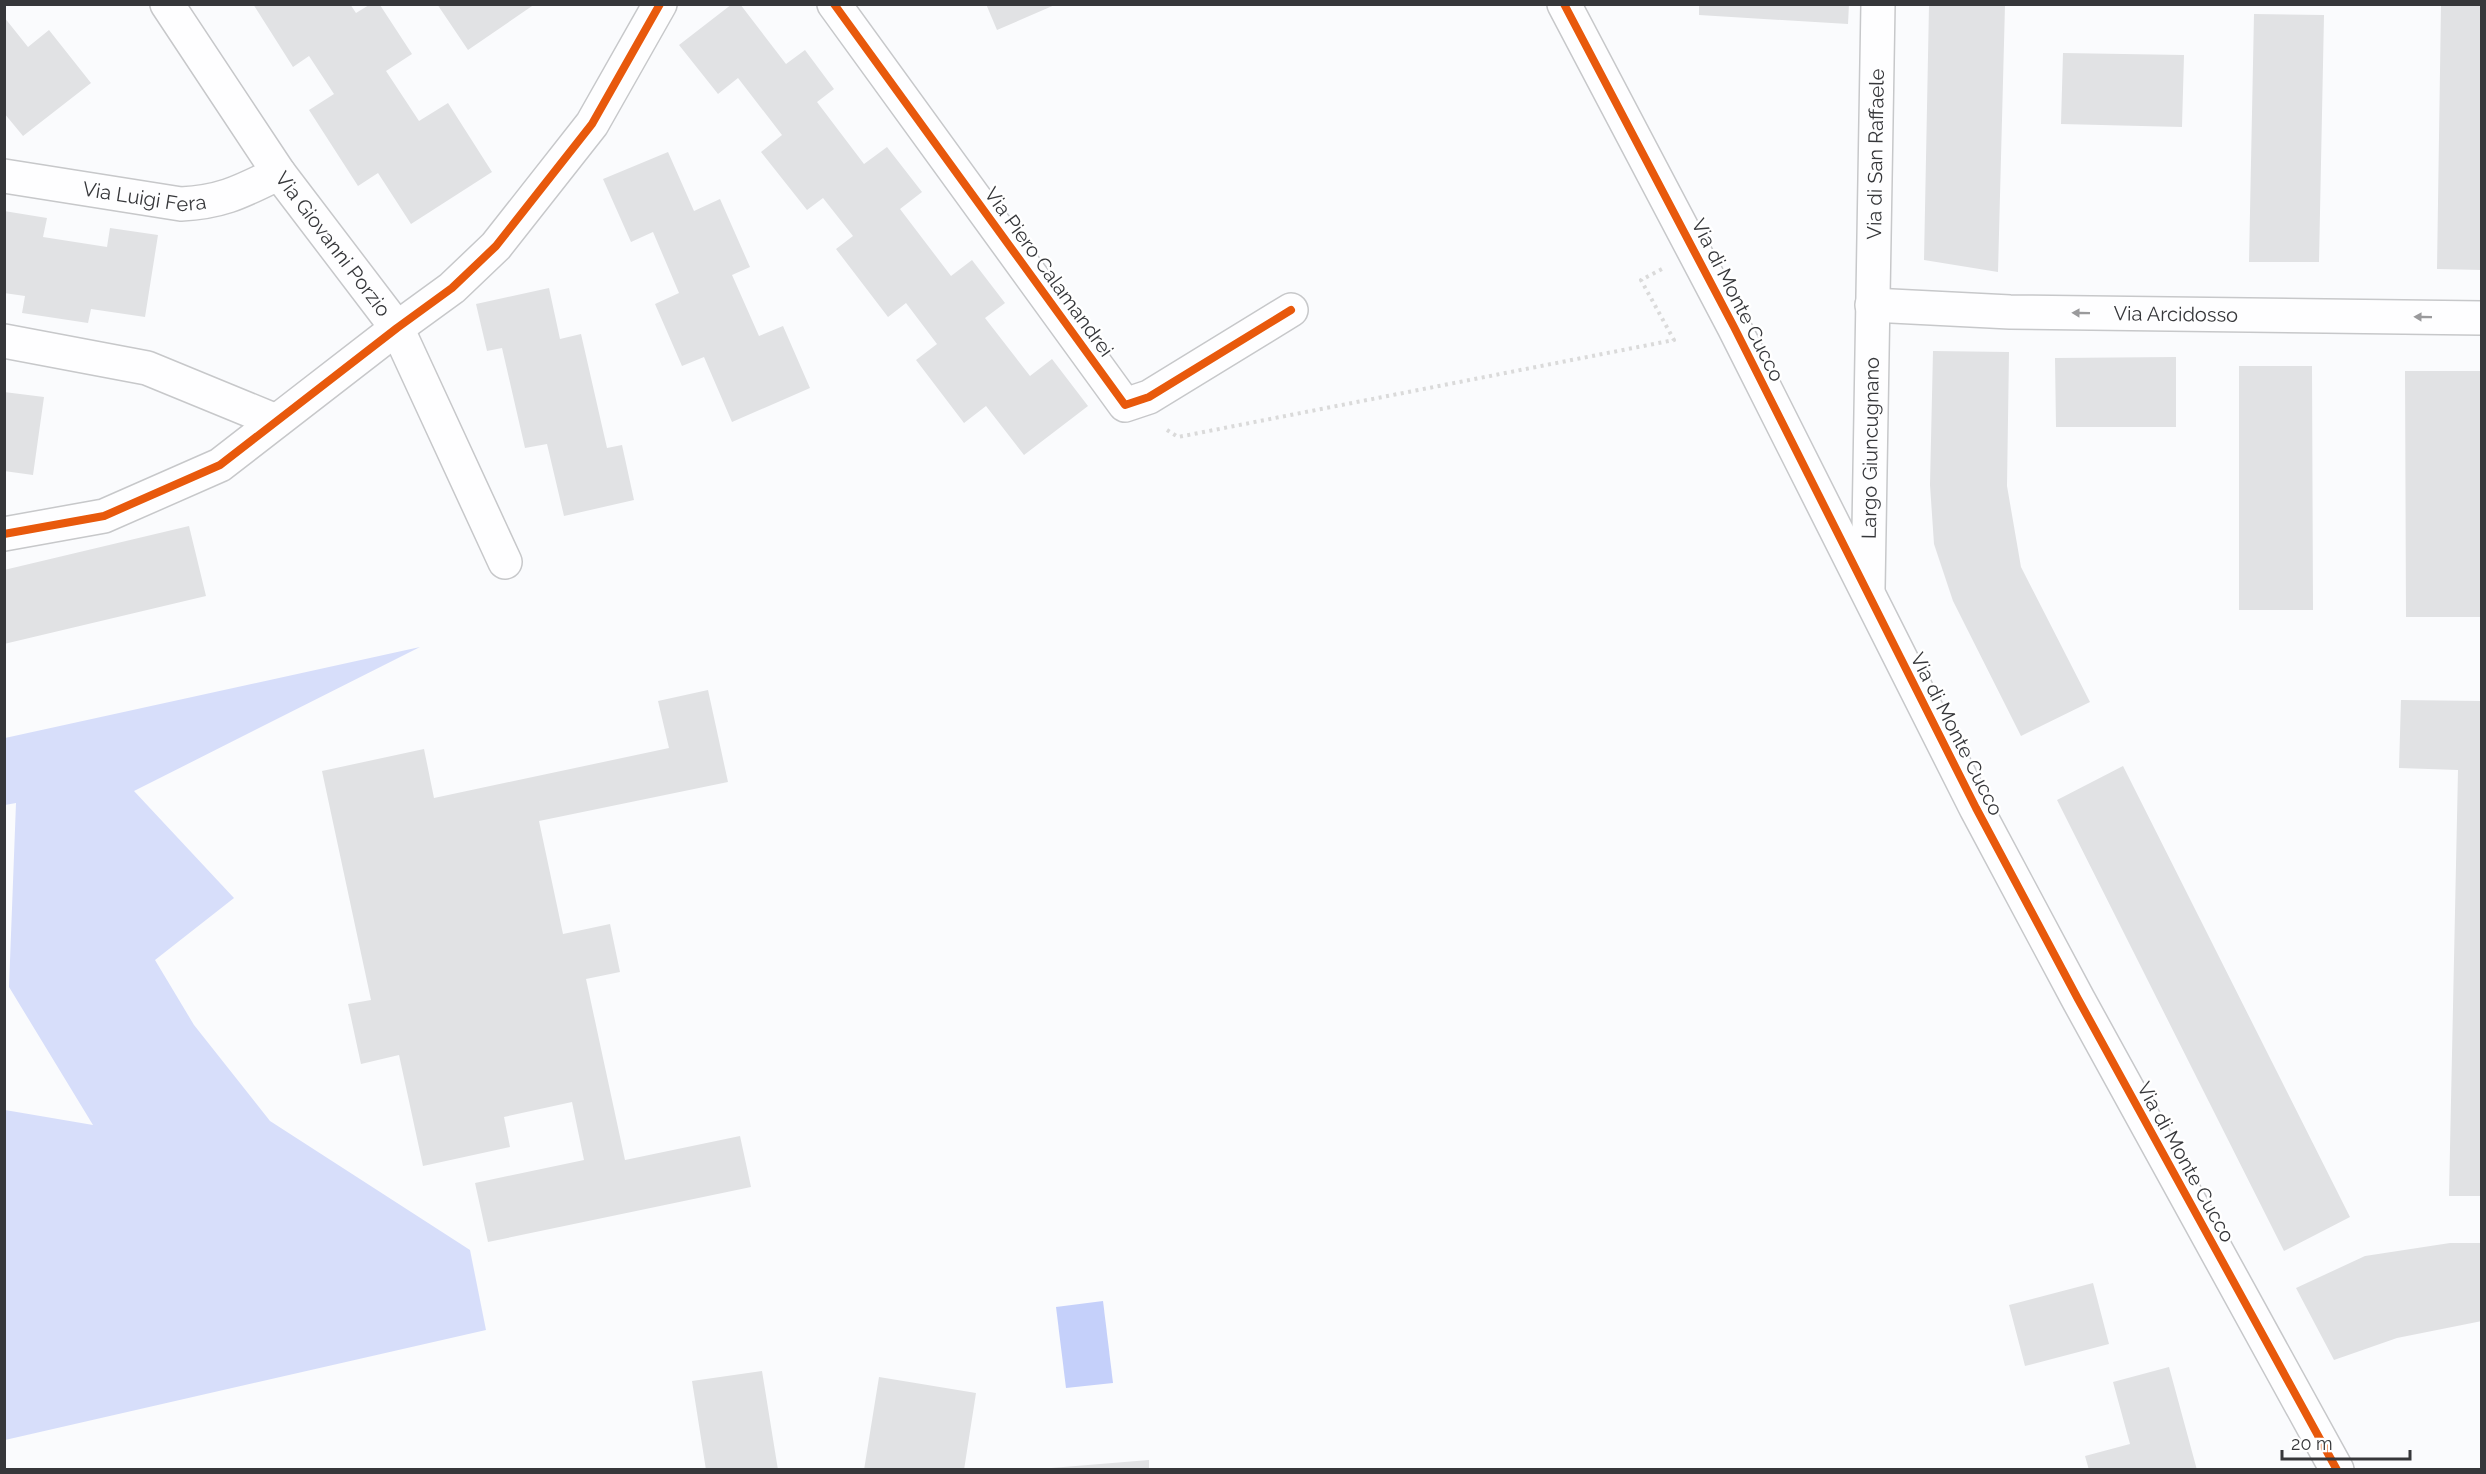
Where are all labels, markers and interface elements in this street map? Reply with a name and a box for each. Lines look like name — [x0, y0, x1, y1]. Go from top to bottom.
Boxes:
street label: Via di San Raffaele — [1862, 68, 1889, 240]
street label: Via Giovanni Porzio — [270, 167, 396, 321]
street label: Via Luigi Fera — [81, 177, 208, 216]
street label: Via Piero Calamandrei — [980, 183, 1118, 361]
street label: Via di Monte Cucco — [1687, 215, 1789, 385]
street label: Via Arcidosso — [2113, 301, 2238, 327]
one-way arrow — [2072, 308, 2091, 318]
one-way arrow — [2414, 312, 2433, 322]
street label: Largo Giuncugnano — [1857, 357, 1884, 539]
street label: Via di Monte Cucco — [1906, 649, 2008, 819]
street label: Via di Monte Cucco — [2132, 1078, 2240, 1246]
scale bar — [2282, 1423, 2410, 1461]
text: 20 m — [2291, 1433, 2333, 1454]

